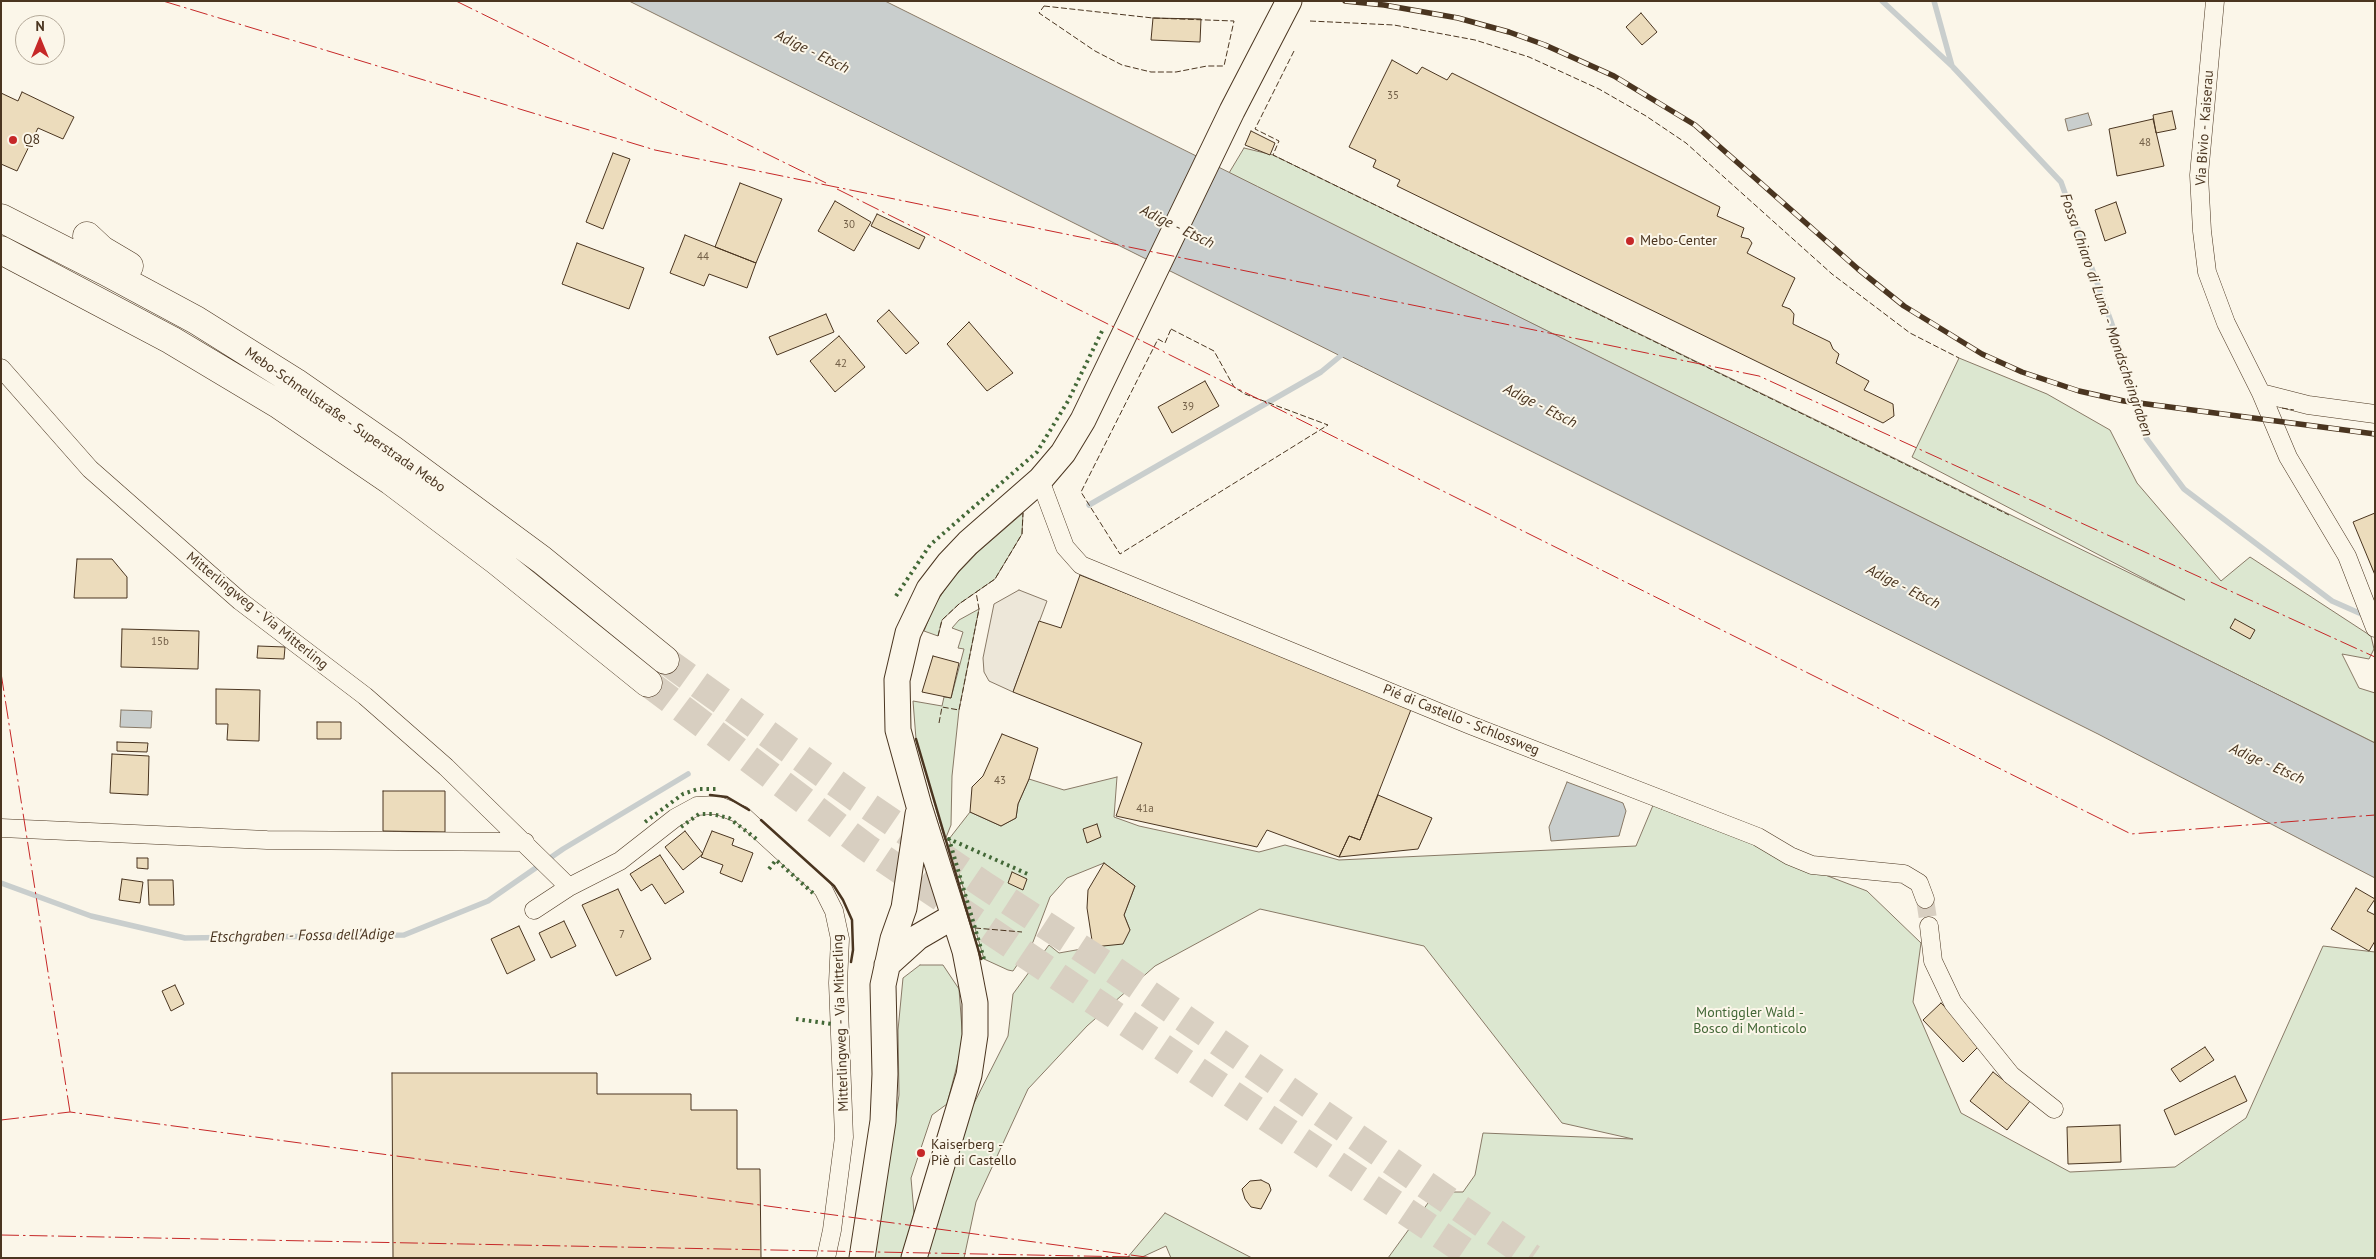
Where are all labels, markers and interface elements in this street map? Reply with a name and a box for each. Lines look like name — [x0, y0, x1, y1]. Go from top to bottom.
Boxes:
north arrow — [15, 15, 65, 65]
text: N — [35, 17, 45, 35]
water label: Adige - Etsch — [772, 26, 852, 78]
street label: Via Bivio - Kaiserau — [2193, 70, 2217, 186]
house number: 35 — [1387, 89, 1399, 103]
place label: Q8 — [23, 132, 40, 148]
marker: Q8 — [7, 134, 19, 146]
house number: 48 — [2139, 136, 2151, 150]
water label: Fossa Chiaro di Luna - Mondscheingraben — [2056, 191, 2156, 439]
water label: Adige - Etsch — [1137, 201, 1217, 253]
house number: 30 — [843, 218, 855, 232]
place label: Mebo-Center — [1640, 233, 1717, 249]
marker: Mebo-Center — [1624, 235, 1636, 247]
house number: 44 — [697, 250, 709, 264]
street label: Mebo-Schnellstraße - Superstrada Mebo — [241, 344, 449, 496]
house number: 42 — [835, 357, 847, 371]
water label: Adige - Etsch — [1500, 380, 1580, 432]
house number: 39 — [1182, 400, 1194, 414]
street label: Mitterlingweg - Via Mitterling — [183, 549, 331, 673]
water label: Adige - Etsch — [1863, 561, 1943, 613]
house number: 15b — [151, 635, 169, 649]
street label: Pié di Castello - Schlossweg — [1380, 681, 1542, 759]
water label: Adige - Etsch — [2227, 739, 2307, 789]
house number: 43 — [994, 774, 1006, 788]
house number: 41a — [1136, 802, 1154, 816]
water label: Etschgraben - Fossa dell'Adige — [210, 925, 394, 947]
house number: 7 — [619, 928, 625, 942]
street label: Mitterlingweg - Via Mitterling — [830, 934, 852, 1112]
park label: Montiggler Wald - Bosco di Monticolo — [1693, 1005, 1807, 1038]
place label: Kaiserberg - Piè di Castello — [931, 1137, 1016, 1170]
marker: Kaiserberg - Piè di Castello — [915, 1147, 927, 1159]

